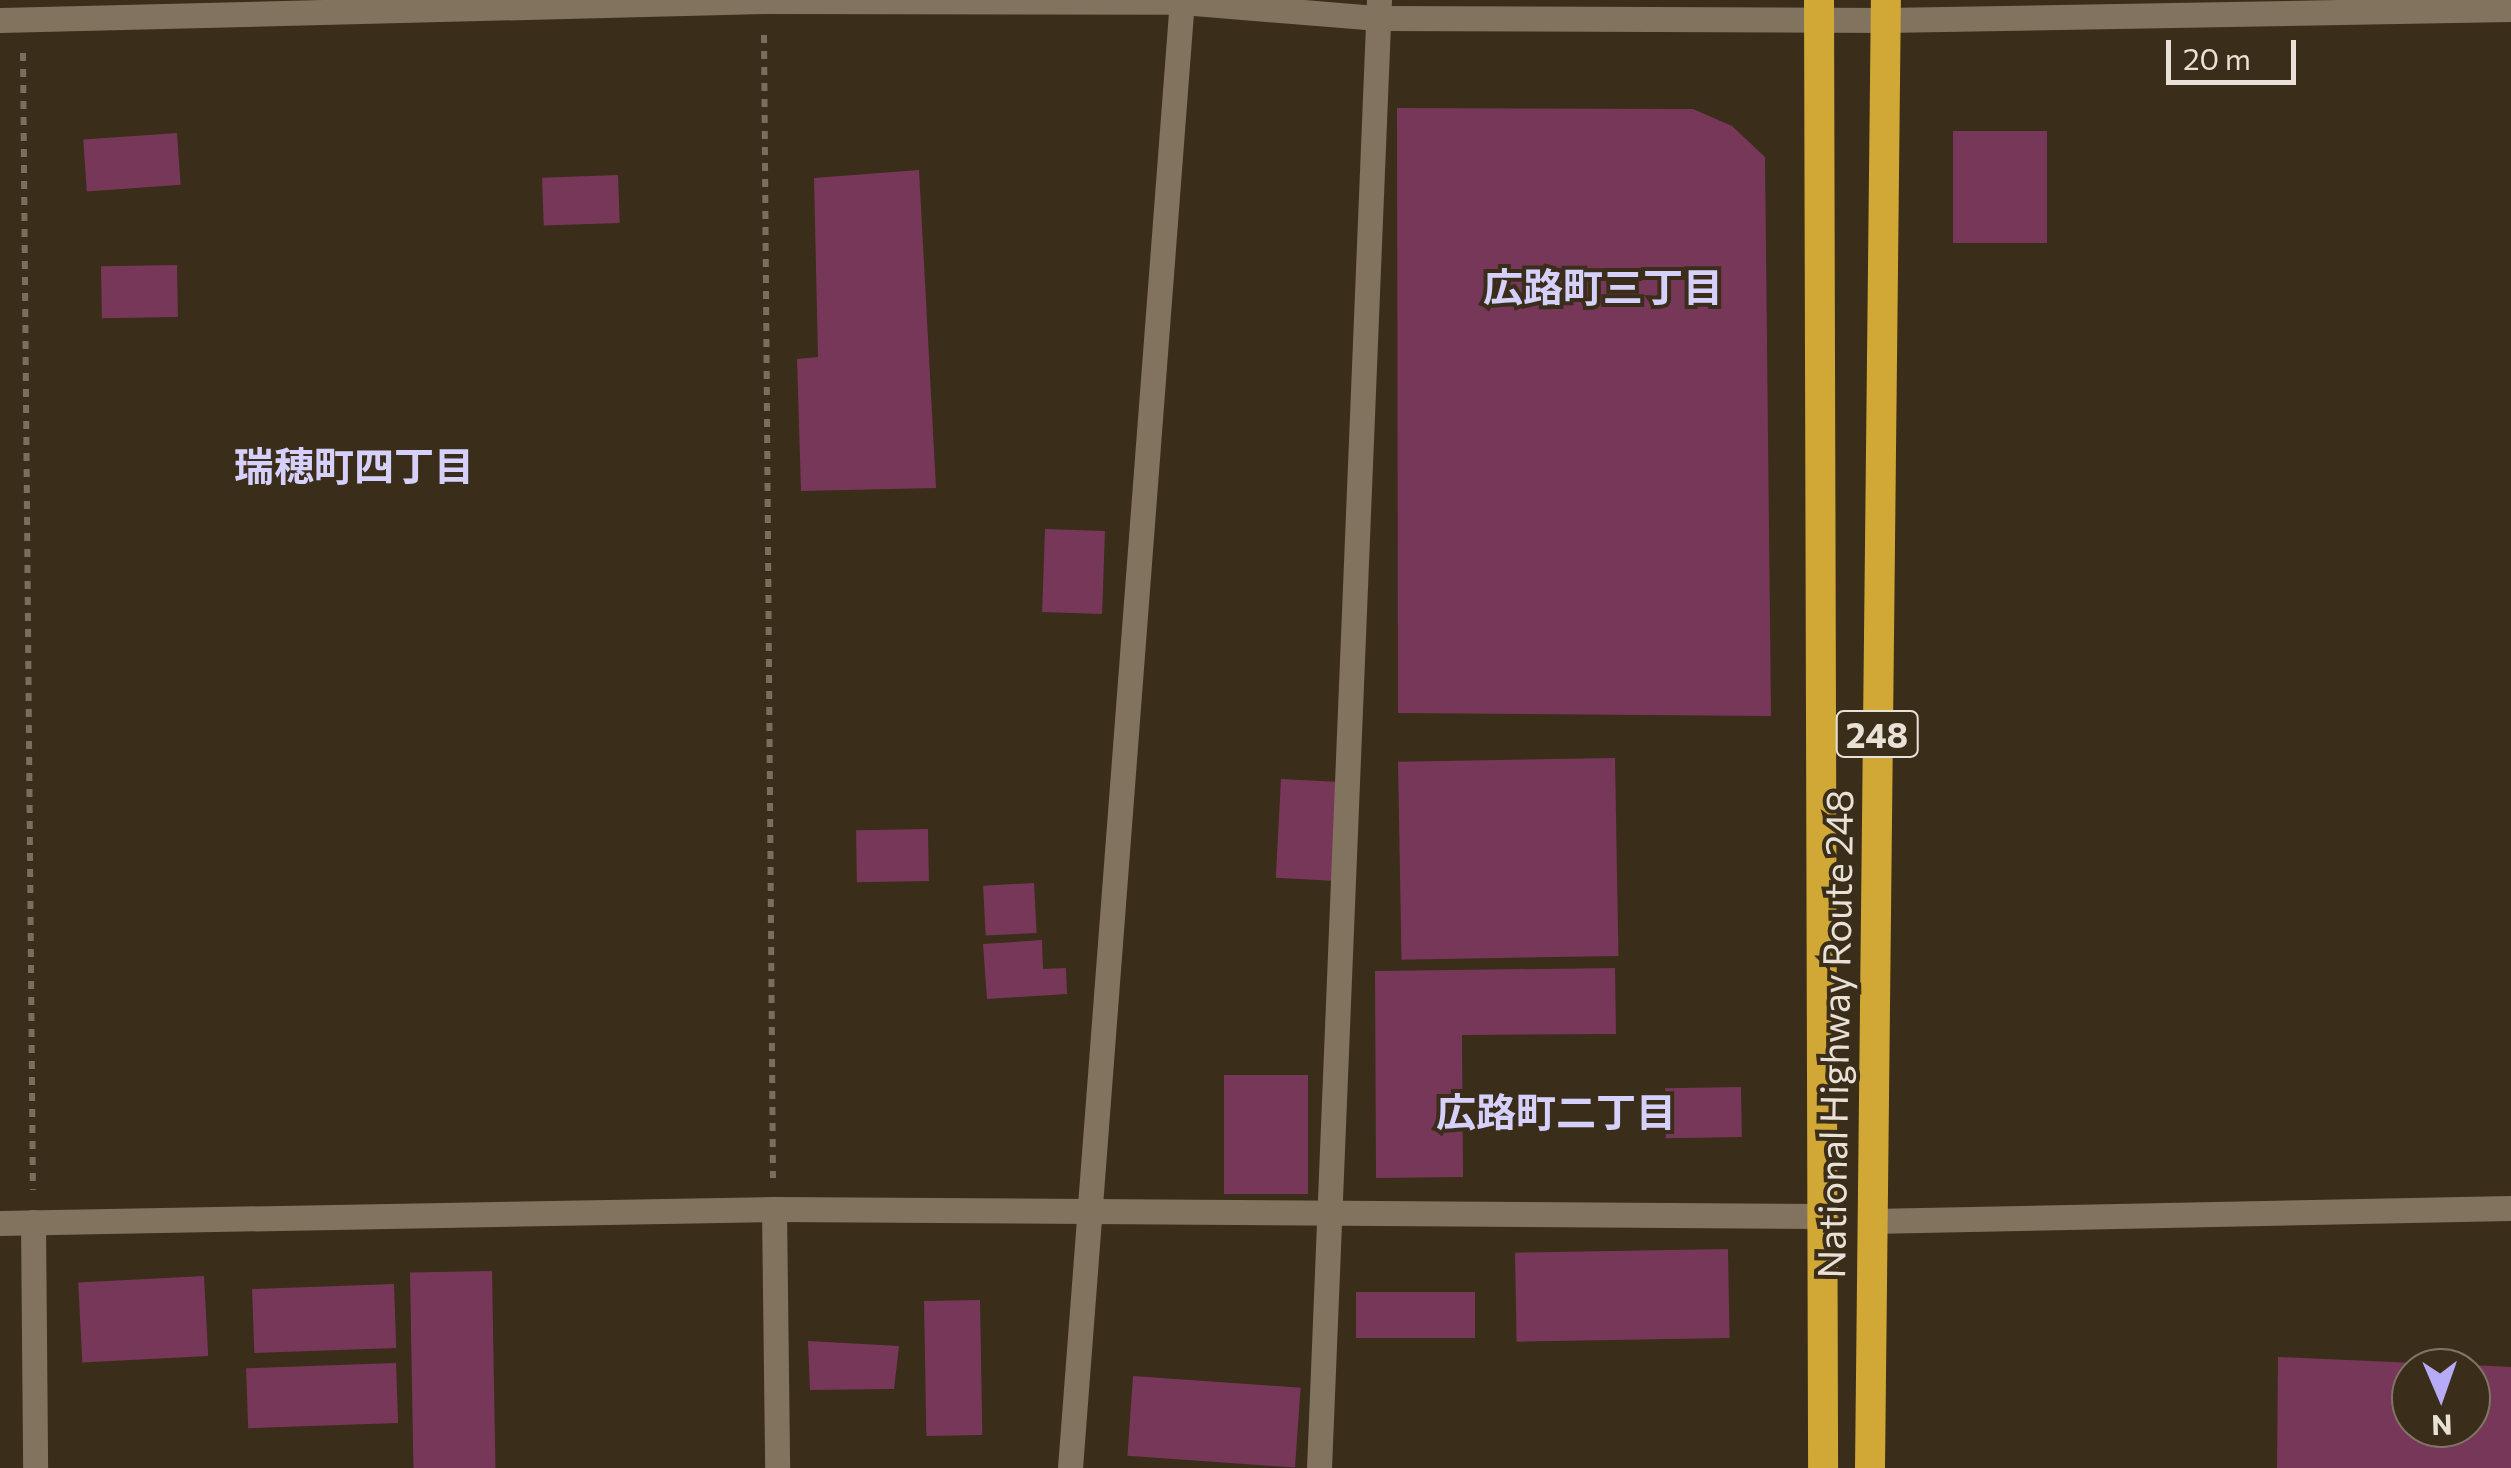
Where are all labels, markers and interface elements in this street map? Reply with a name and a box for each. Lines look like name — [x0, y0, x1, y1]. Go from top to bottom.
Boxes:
scale bar — [2171, 20, 2301, 82]
text: 20 m — [2183, 39, 2251, 76]
district label: 広路町三丁目 — [1483, 262, 1723, 310]
district label: 瑞穂町四丁目 — [234, 441, 474, 489]
road number: 248 — [1834, 704, 1920, 764]
street label: National Highway Route 248 — [1807, 789, 1861, 1279]
district label: 広路町二丁目 — [1436, 1087, 1676, 1135]
north arrow — [2391, 1348, 2491, 1448]
text: N — [2431, 1409, 2453, 1443]

